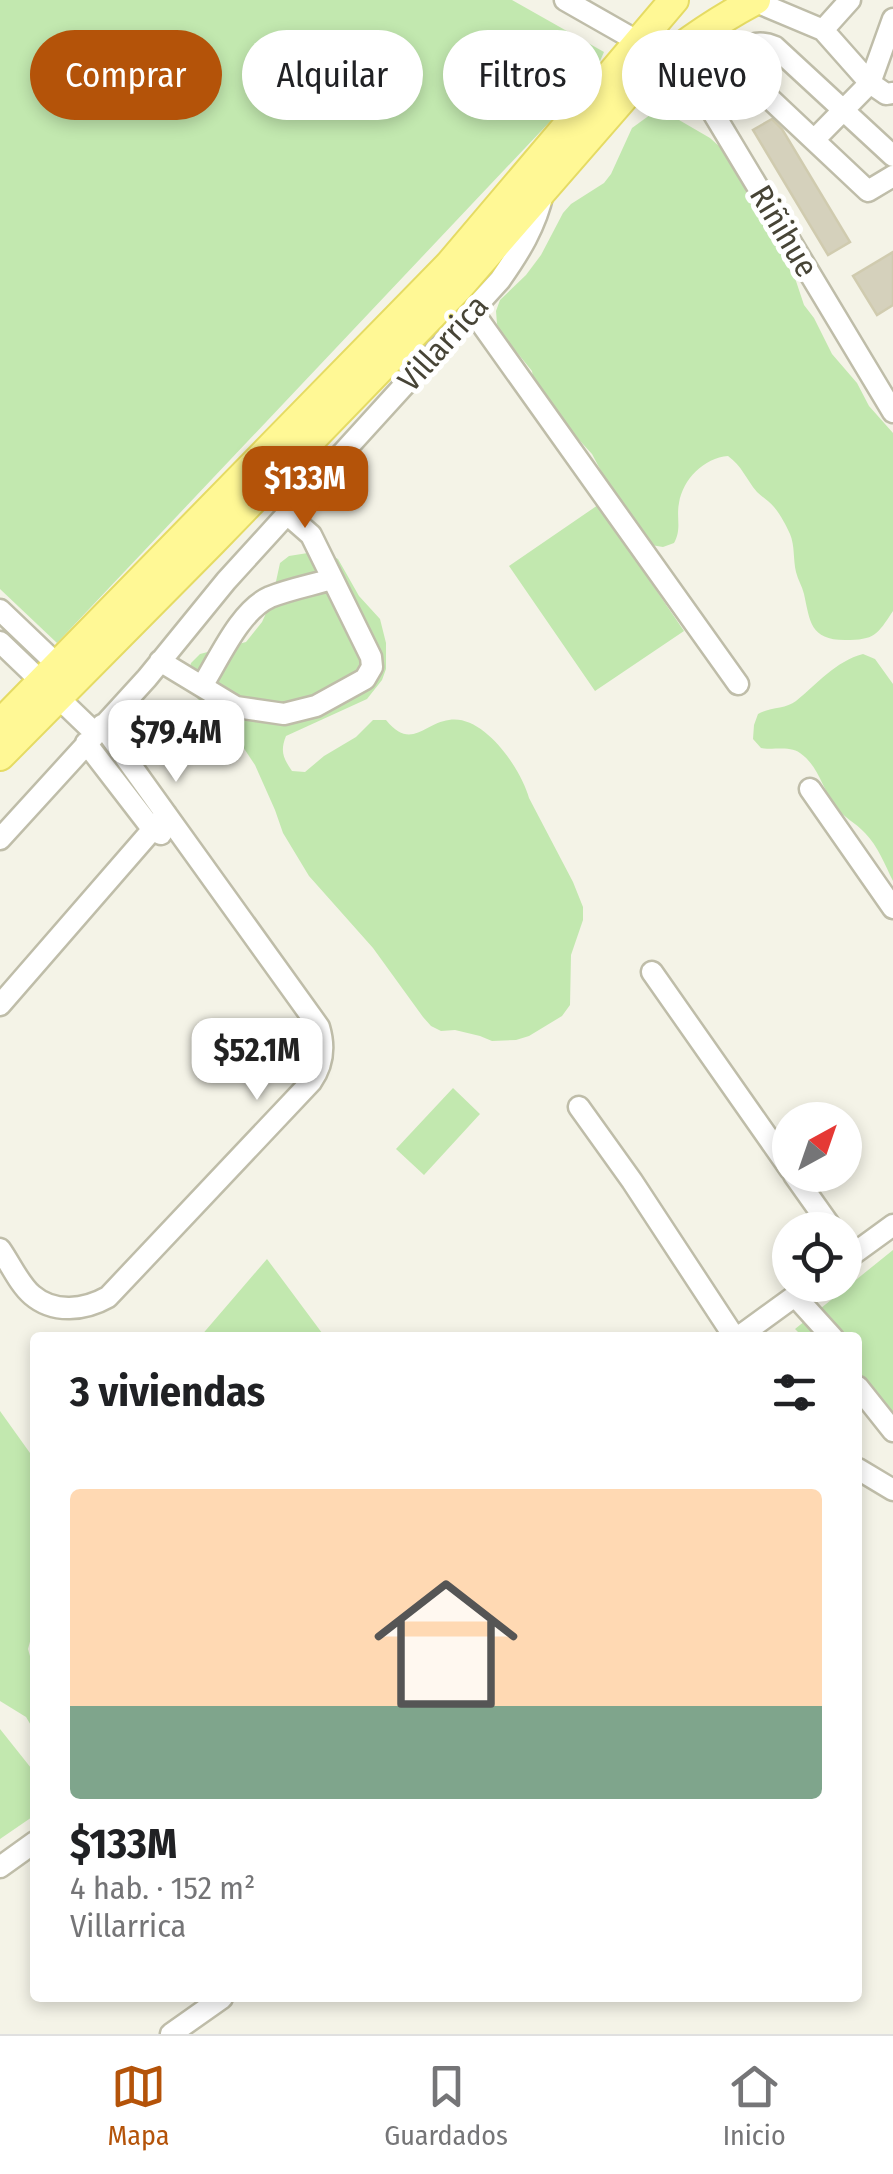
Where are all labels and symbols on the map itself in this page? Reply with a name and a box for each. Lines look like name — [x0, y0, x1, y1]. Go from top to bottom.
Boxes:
street label: Riñihue — [742, 178, 826, 284]
street label: Villarrica — [390, 287, 496, 399]
pin: $133M — [235, 446, 375, 531]
pin: $79.4M — [95, 700, 257, 785]
pin: $52.1M — [176, 1018, 338, 1103]
north arrow — [772, 1102, 862, 1192]

